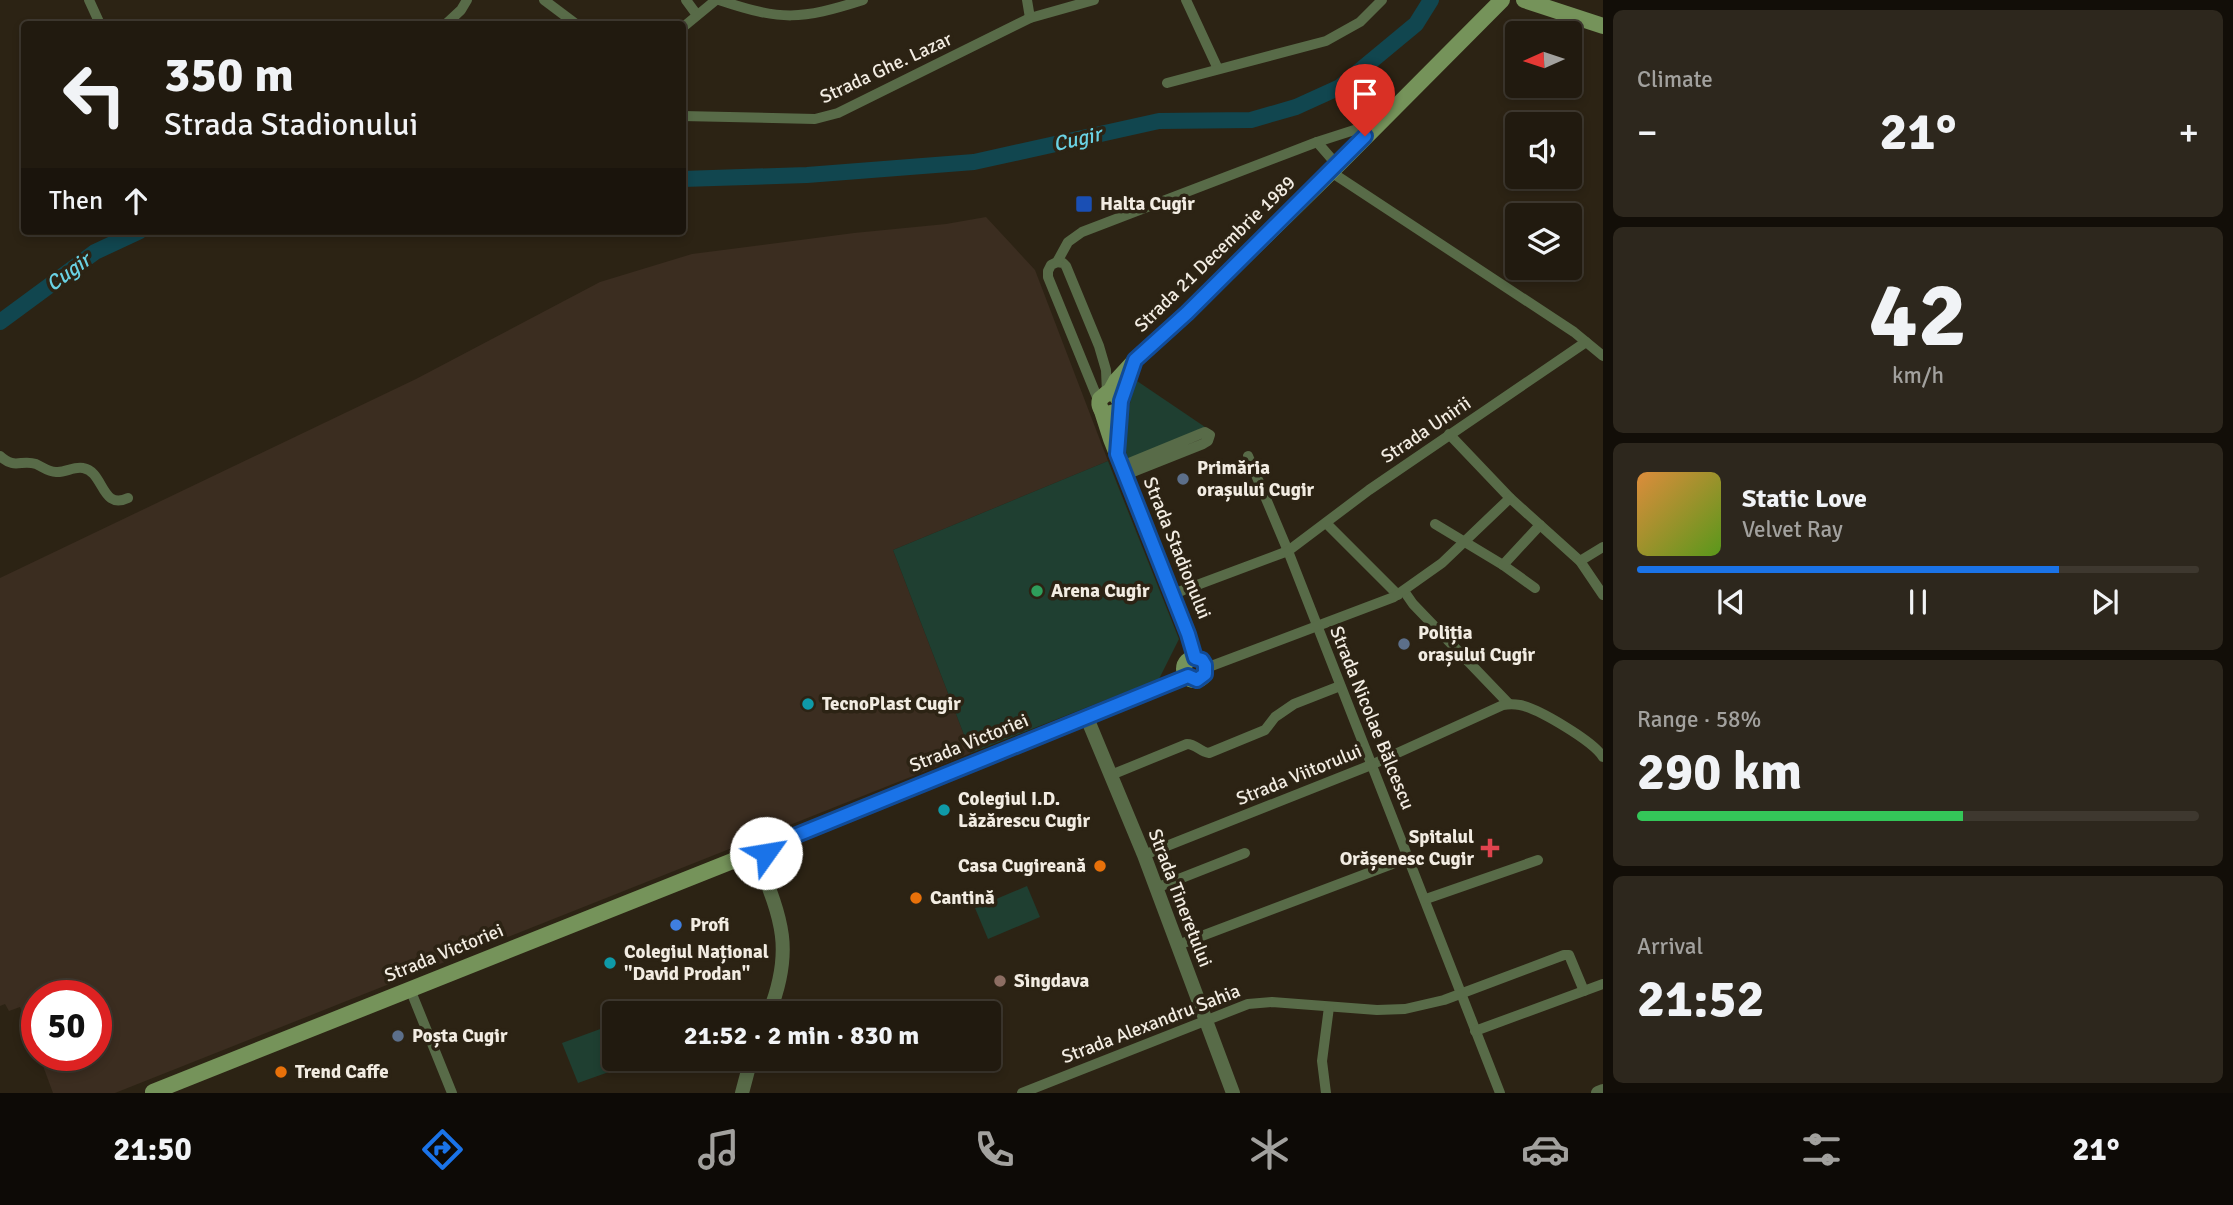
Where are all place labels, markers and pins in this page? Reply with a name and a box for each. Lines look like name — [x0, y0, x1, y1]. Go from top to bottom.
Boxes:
pin — [1335, 64, 1395, 136]
place label: Halta Cugir — [1100, 192, 1195, 216]
marker: Halta Cugir — [1074, 194, 1094, 214]
place label: Primăria orașului Cugir — [1197, 456, 1315, 502]
marker: Primăria orașului Cugir — [1175, 471, 1191, 487]
place label: Arena Cugir — [1051, 579, 1150, 603]
marker: Arena Cugir — [1029, 583, 1045, 599]
place label: Poliția orașului Cugir — [1418, 621, 1536, 667]
marker: Poliția orașului Cugir — [1396, 636, 1412, 652]
place label: TecnoPlast Cugir — [822, 692, 961, 716]
marker: TecnoPlast Cugir — [800, 696, 816, 712]
place label: Colegiul I.D. Lăzărescu Cugir — [958, 787, 1090, 833]
marker: Colegiul I.D. Lăzărescu Cugir — [936, 802, 952, 818]
place label: Spitalul Orășenesc Cugir — [1340, 825, 1474, 871]
marker: Spitalul Orășenesc Cugir — [1480, 838, 1500, 858]
place label: Casa Cugireană — [958, 854, 1086, 878]
marker: Casa Cugireană — [1092, 858, 1108, 874]
place label: Cantină — [930, 886, 995, 910]
marker: Cantină — [908, 890, 924, 906]
place label: Profi — [690, 913, 730, 937]
marker: Profi — [668, 917, 684, 933]
place label: Colegiul Național "David Prodan" — [624, 940, 769, 986]
marker: Colegiul Național "David Prodan" — [602, 955, 618, 971]
place label: Singdava — [1014, 969, 1090, 993]
marker: Singdava — [992, 973, 1008, 989]
place label: Poșta Cugir — [412, 1024, 508, 1048]
marker: Poșta Cugir — [390, 1028, 406, 1044]
place label: Trend Caffe — [295, 1060, 389, 1084]
marker: Trend Caffe — [273, 1064, 289, 1080]

